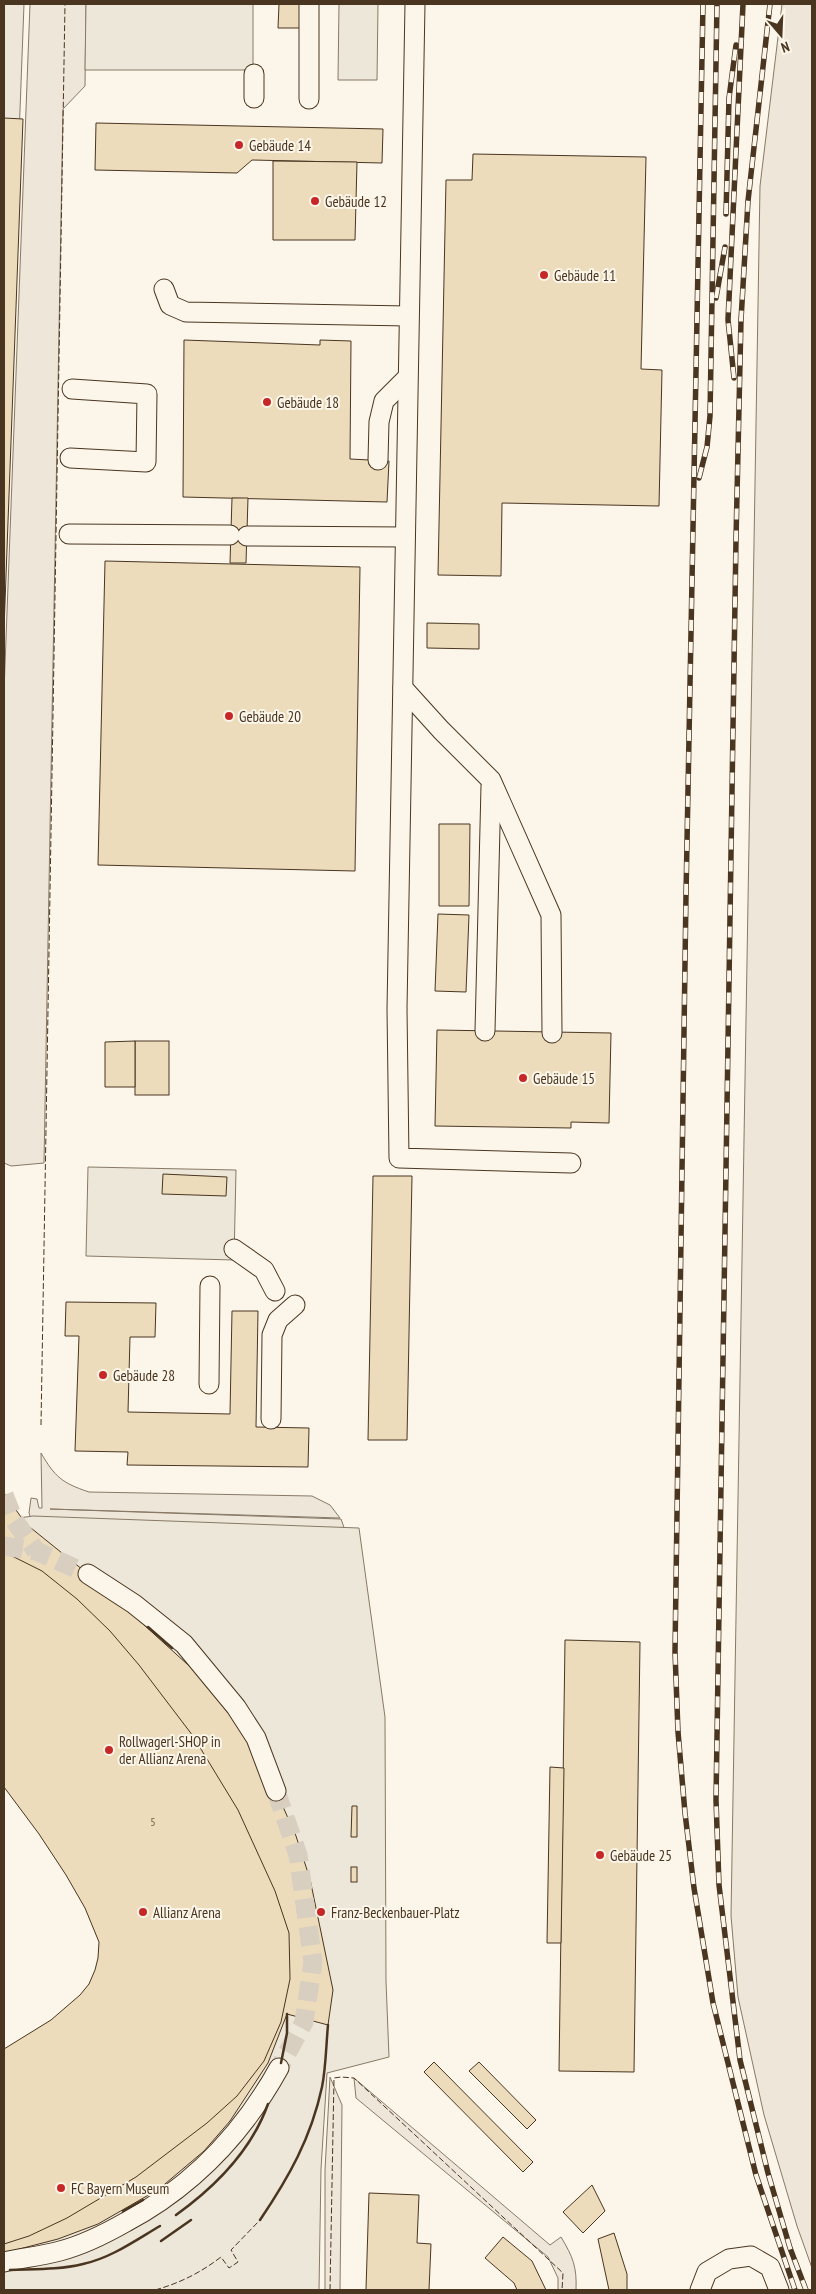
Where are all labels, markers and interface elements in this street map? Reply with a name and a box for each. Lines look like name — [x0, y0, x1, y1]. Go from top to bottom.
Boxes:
north arrow — [756, 10, 806, 60]
text: N — [779, 38, 792, 57]
place label: Gebäude 14 — [249, 136, 311, 155]
marker: Gebäude 14 — [233, 139, 245, 151]
place label: Gebäude 12 — [325, 192, 387, 211]
marker: Gebäude 12 — [309, 195, 321, 207]
place label: Gebäude 11 — [554, 266, 616, 285]
marker: Gebäude 11 — [538, 269, 550, 281]
place label: Gebäude 18 — [277, 393, 339, 412]
marker: Gebäude 18 — [261, 396, 273, 408]
place label: Gebäude 20 — [239, 707, 301, 726]
marker: Gebäude 20 — [223, 710, 235, 722]
place label: Gebäude 15 — [533, 1069, 595, 1088]
marker: Gebäude 15 — [517, 1072, 529, 1084]
place label: Gebäude 28 — [113, 1366, 175, 1385]
marker: Gebäude 28 — [97, 1369, 109, 1381]
place label: Rollwagerl-SHOP in der Allianz Arena — [119, 1732, 221, 1768]
marker: Rollwagerl-SHOP in der Allianz Arena — [103, 1744, 115, 1756]
house number: 5 — [150, 1814, 156, 1829]
place label: Gebäude 25 — [610, 1846, 672, 1865]
marker: Gebäude 25 — [594, 1849, 606, 1861]
place label: Allianz Arena — [153, 1903, 221, 1922]
place label: Franz-Beckenbauer-Platz — [331, 1903, 460, 1922]
marker: Allianz Arena — [137, 1906, 149, 1918]
marker: Franz-Beckenbauer-Platz — [315, 1906, 327, 1918]
place label: FC Bayern Museum — [71, 2179, 169, 2198]
marker: FC Bayern Museum — [55, 2182, 67, 2194]

